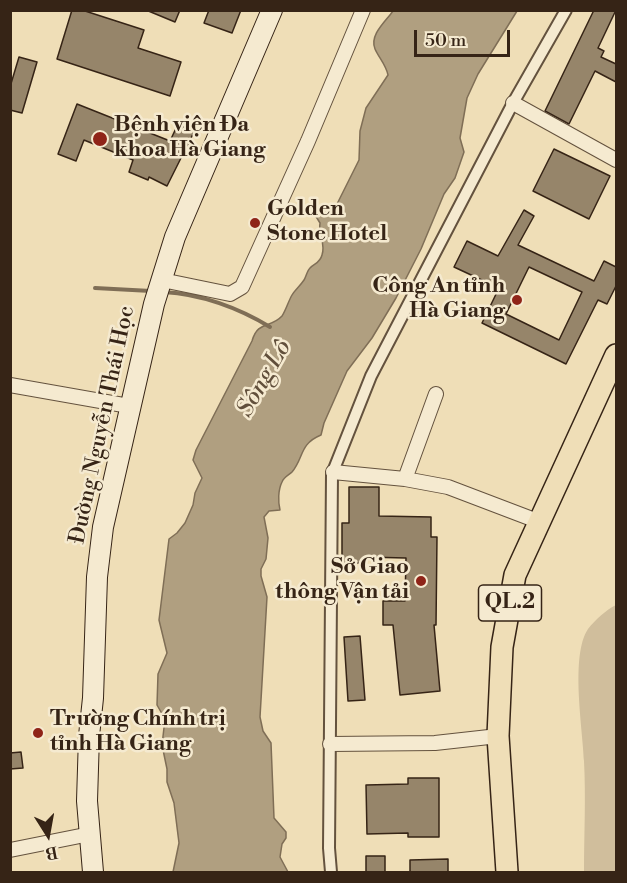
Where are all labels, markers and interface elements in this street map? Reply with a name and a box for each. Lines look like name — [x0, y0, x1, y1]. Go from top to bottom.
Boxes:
scale bar — [417, 18, 513, 56]
text: 50 m — [425, 29, 466, 52]
place label: Bệnh viện Đa khoa Hà Giang — [114, 113, 265, 164]
marker: Bệnh viện Đa khoa Hà Giang — [91, 130, 109, 148]
place label: Golden Stone Hotel — [267, 197, 387, 248]
marker: Golden Stone Hotel — [248, 216, 262, 230]
place label: Công An tỉnh Hà Giang — [372, 274, 505, 326]
marker: Công An tỉnh Hà Giang — [510, 293, 524, 307]
street label: Đường Nguyễn Thái Học — [65, 304, 141, 546]
water label: Sông Lô — [231, 335, 299, 423]
place label: Sở Giao thông Vận tải — [275, 555, 409, 606]
marker: Sở Giao thông Vận tải — [414, 574, 428, 588]
road number: QL.2 — [478, 585, 542, 621]
place label: Trường Chính trị tỉnh Hà Giang — [50, 707, 226, 758]
marker: Trường Chính trị tỉnh Hà Giang — [31, 726, 45, 740]
north arrow — [18, 805, 78, 865]
text: B — [44, 842, 59, 864]

